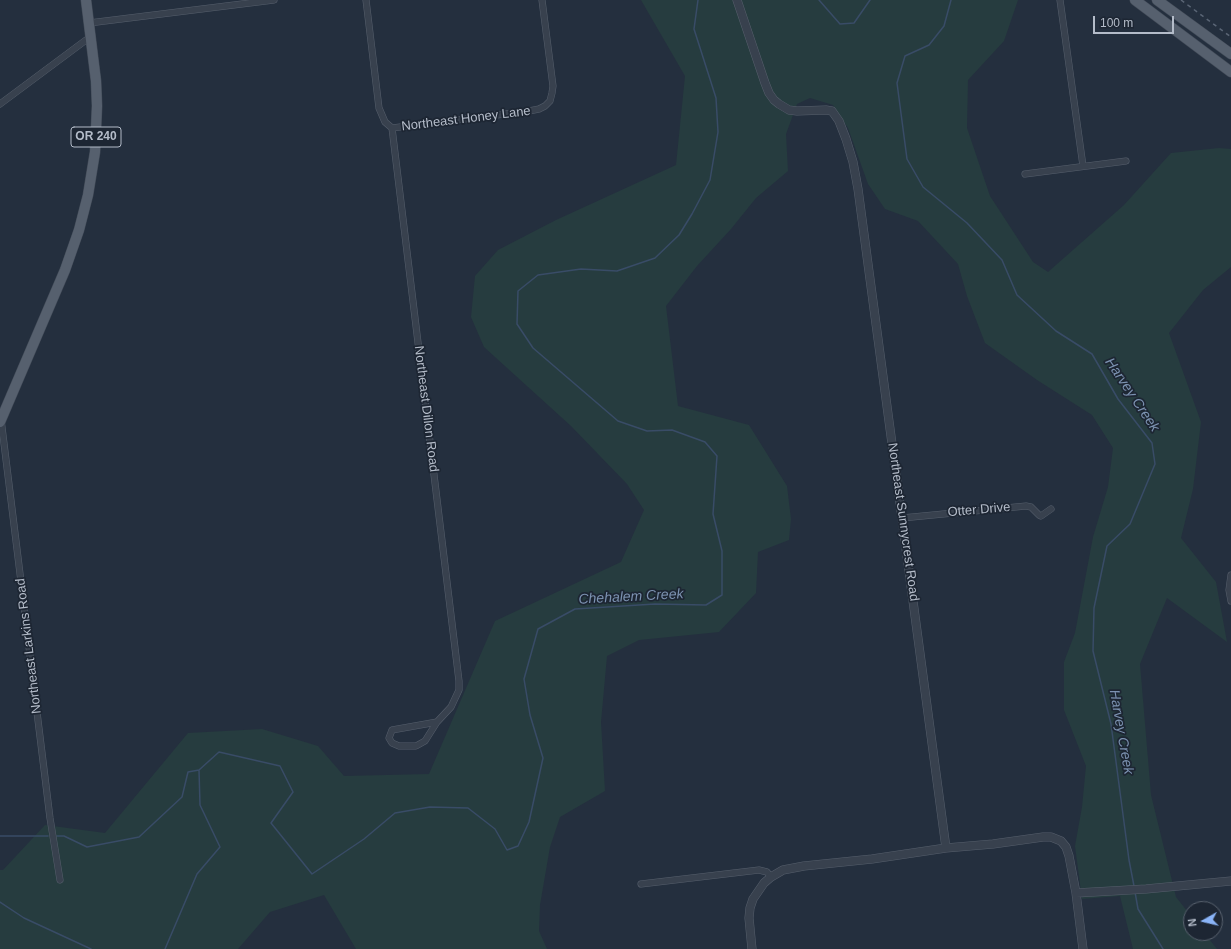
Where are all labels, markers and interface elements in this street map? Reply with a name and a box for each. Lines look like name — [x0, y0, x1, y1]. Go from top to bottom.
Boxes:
scale bar — [1095, 8, 1176, 34]
text: 100 m — [1100, 16, 1133, 30]
street label: Northeast Honey Lane — [400, 103, 532, 135]
road number: OR 240 — [71, 127, 121, 147]
street label: Northeast Dillon Road — [411, 345, 441, 473]
water label: Harvey Creek — [1101, 355, 1163, 435]
street label: Northeast Sunnycrest Road — [884, 442, 922, 602]
street label: Otter Drive — [947, 499, 1011, 521]
street label: Northeast Larkins Road — [13, 577, 45, 715]
water label: Chehalem Creek — [578, 586, 684, 608]
water label: Harvey Creek — [1105, 688, 1137, 776]
north arrow — [1183, 901, 1223, 941]
text: N — [1186, 918, 1199, 927]

